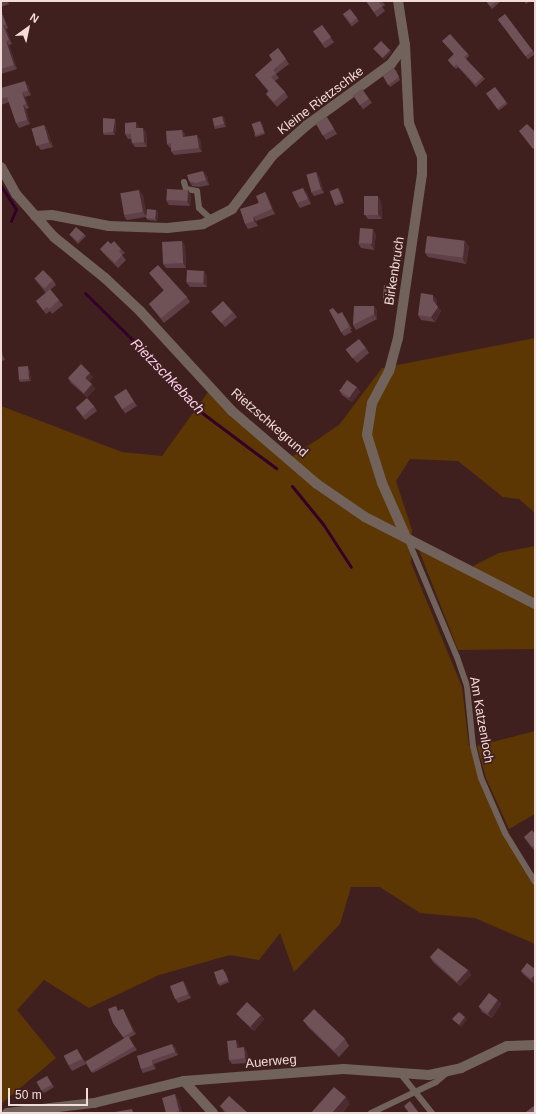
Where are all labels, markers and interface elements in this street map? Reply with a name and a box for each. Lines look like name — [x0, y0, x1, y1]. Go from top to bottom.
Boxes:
north arrow — [8, 8, 48, 48]
text: N — [28, 11, 41, 25]
street label: Kleine Rietzschke — [275, 64, 367, 138]
street label: Birkenbruch — [382, 236, 408, 306]
water label: Rietzschkebach — [128, 335, 208, 417]
street label: Rietzschkegrund — [227, 385, 311, 461]
street label: Am Katzenloch — [466, 676, 496, 764]
street label: Auerweg — [245, 1052, 297, 1072]
scale bar — [10, 1080, 90, 1106]
text: 50 m — [15, 1088, 42, 1102]

